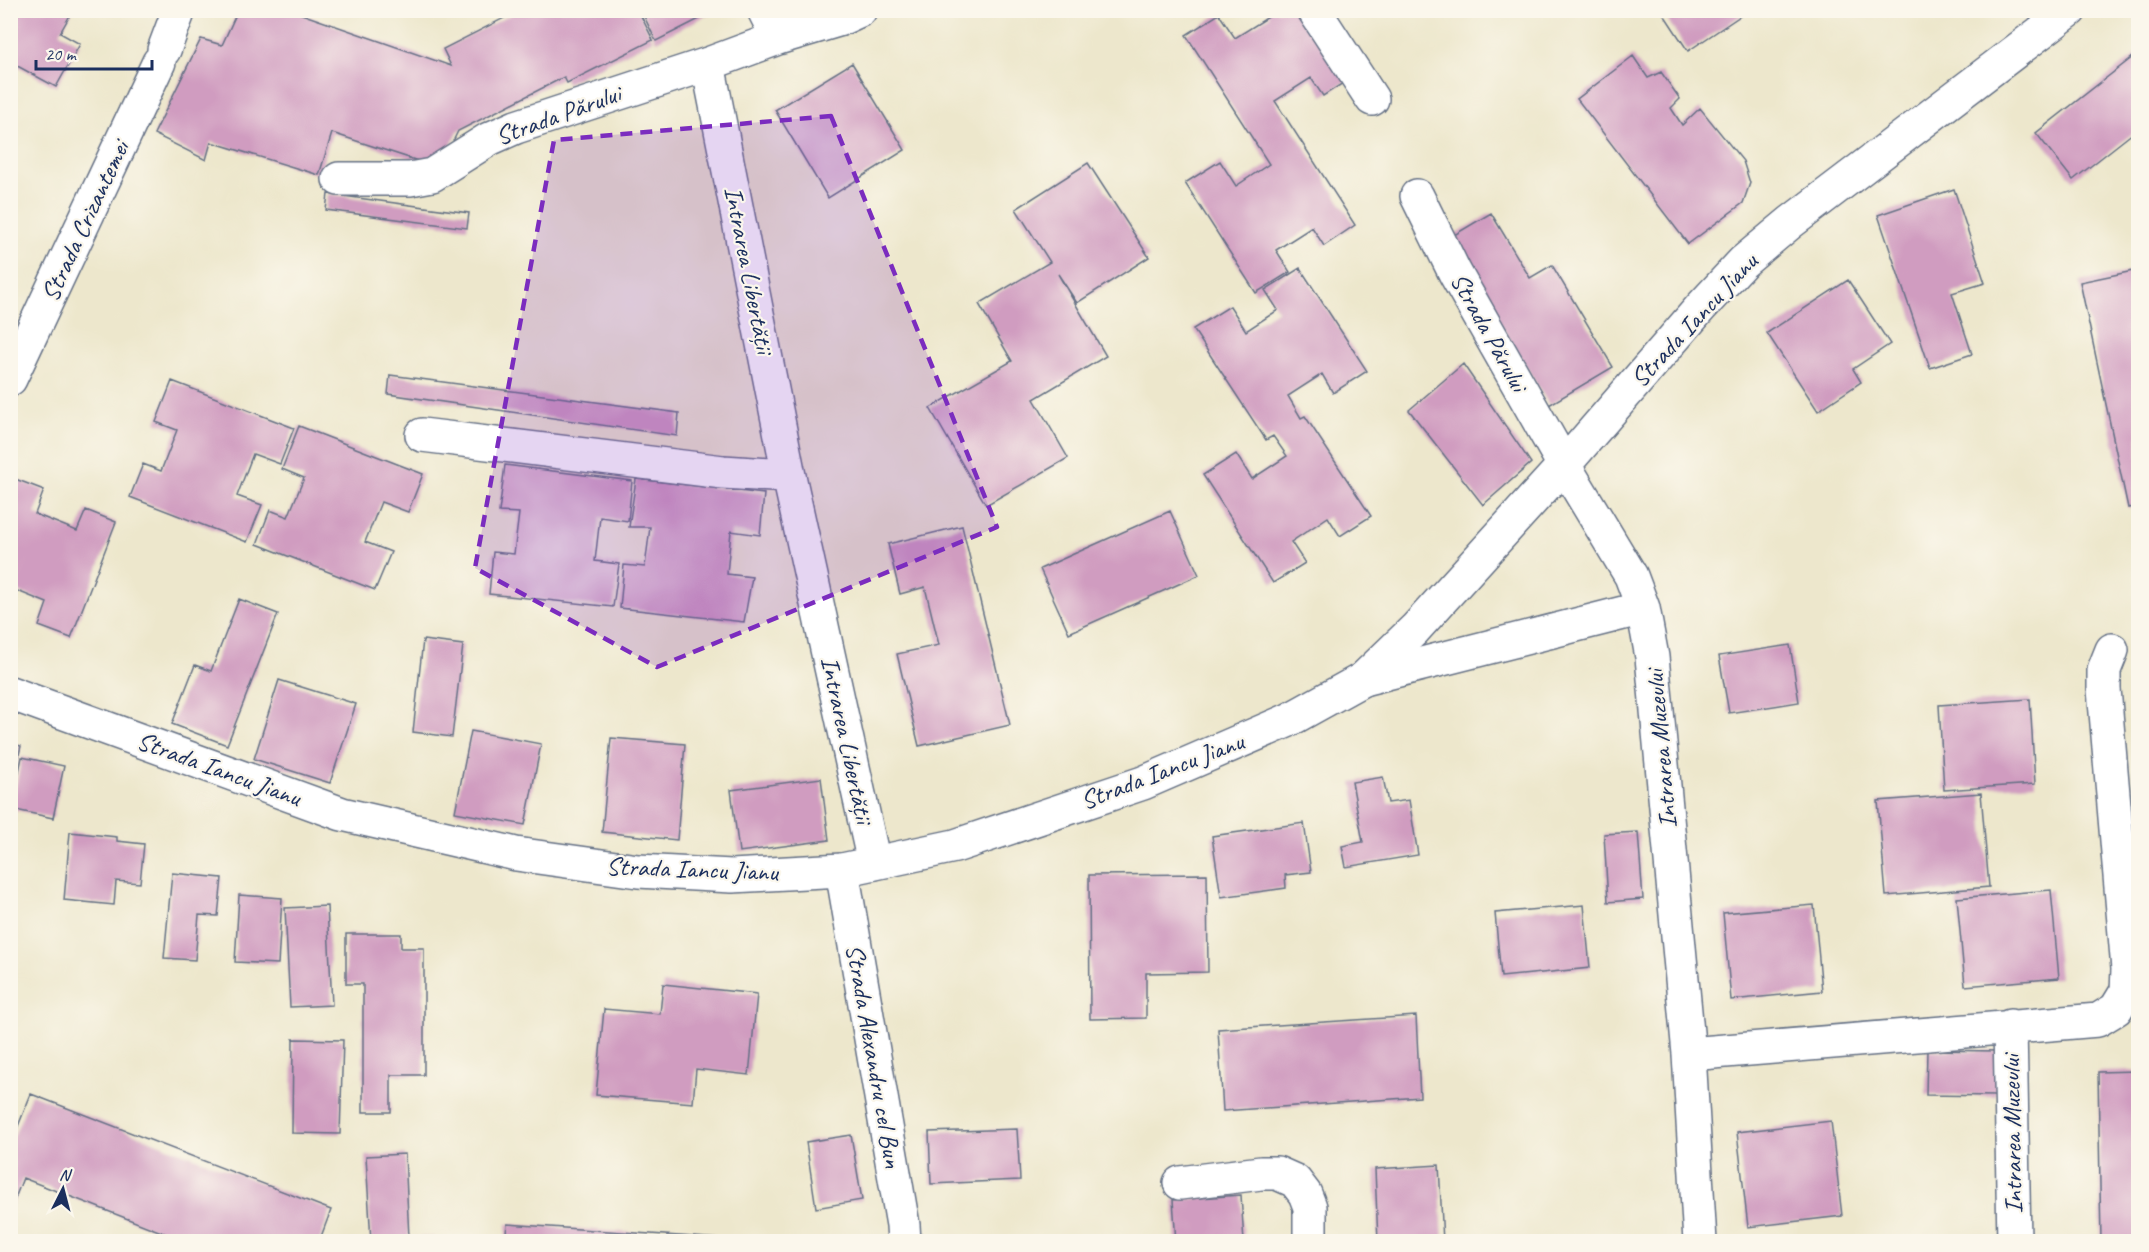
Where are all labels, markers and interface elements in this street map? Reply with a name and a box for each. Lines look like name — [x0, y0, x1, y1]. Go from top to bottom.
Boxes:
scale bar — [36, 33, 152, 71]
text: 20 m — [45, 43, 78, 65]
street label: Strada Părului — [491, 76, 628, 153]
street label: Strada Crizantemei — [33, 133, 138, 307]
street label: Intrarea Libertății — [717, 184, 782, 359]
street label: Strada Iancu Jianu — [1623, 245, 1766, 394]
street label: Strada Părului — [1443, 267, 1537, 400]
street label: Intrarea Libertății — [813, 654, 881, 829]
street label: Intrarea Muzeului — [1637, 665, 1684, 830]
street label: Strada Iancu Jianu — [133, 724, 307, 814]
street label: Strada Iancu Jianu — [1076, 724, 1249, 817]
street label: Strada Iancu Jianu — [605, 850, 780, 889]
street label: Strada Alexandru cel Bun — [838, 942, 910, 1171]
street label: Intrarea Muzeului — [1994, 1051, 2030, 1214]
north arrow — [33, 1159, 93, 1219]
text: N — [58, 1165, 74, 1186]

